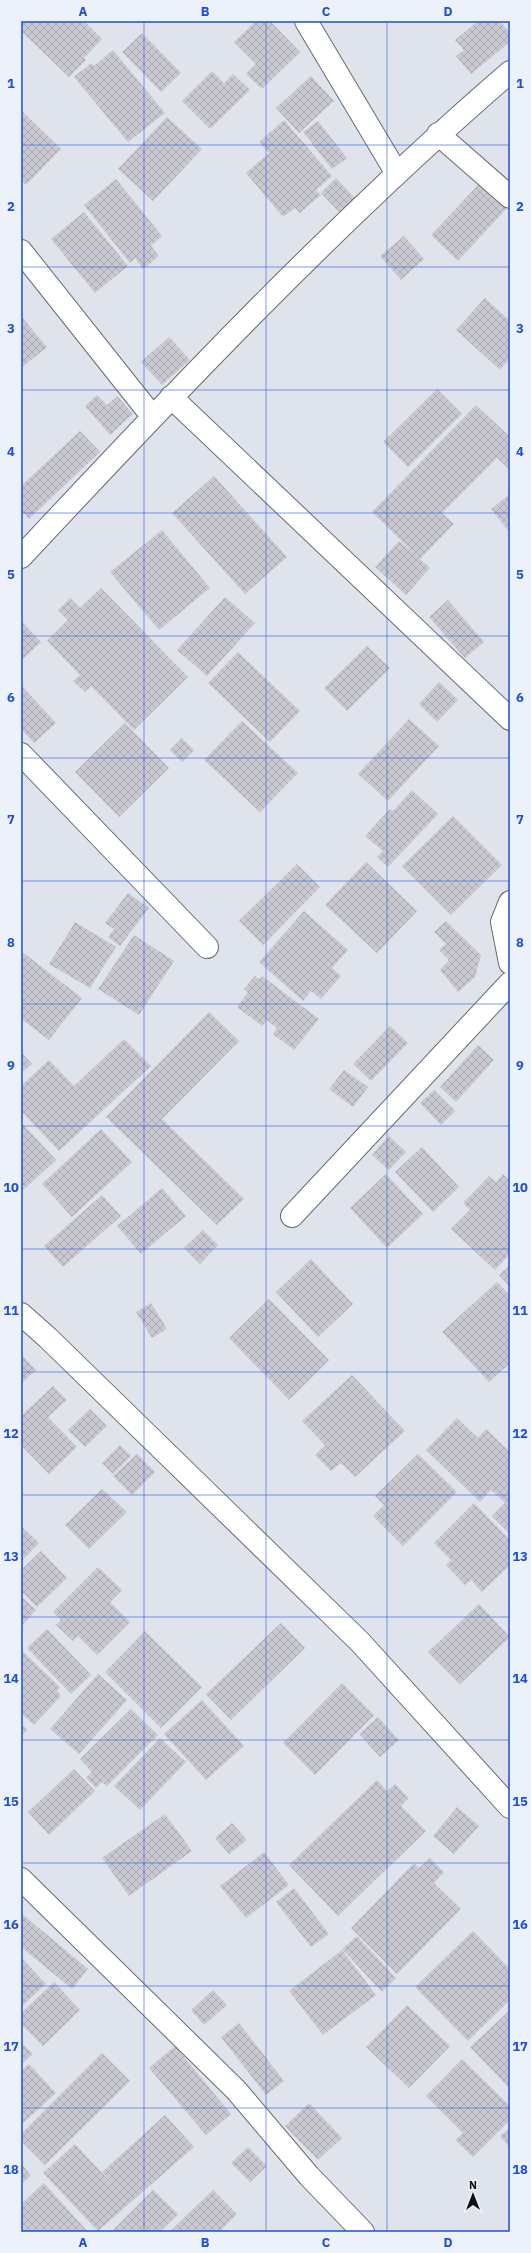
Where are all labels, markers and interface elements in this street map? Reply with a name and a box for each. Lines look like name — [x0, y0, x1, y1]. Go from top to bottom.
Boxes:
text: A — [79, 3, 88, 20]
text: B — [201, 3, 210, 20]
text: C — [322, 3, 331, 20]
text: D — [443, 3, 453, 20]
text: 1 — [7, 75, 15, 92]
text: 1 — [516, 75, 524, 92]
text: 2 — [7, 198, 15, 215]
text: 2 — [516, 198, 524, 215]
text: 3 — [7, 320, 15, 337]
text: 3 — [516, 320, 524, 337]
text: 4 — [7, 443, 15, 460]
text: 4 — [516, 443, 524, 460]
text: 5 — [7, 566, 15, 583]
text: 5 — [516, 566, 524, 583]
text: 6 — [7, 689, 15, 706]
text: 6 — [516, 689, 524, 706]
text: 7 — [7, 811, 15, 828]
text: 7 — [516, 811, 524, 828]
text: 8 — [7, 934, 15, 951]
text: 8 — [516, 934, 524, 951]
text: 9 — [7, 1057, 15, 1074]
text: 9 — [516, 1057, 524, 1074]
text: 10 — [3, 1179, 19, 1196]
text: 10 — [512, 1179, 528, 1196]
text: 11 — [3, 1302, 19, 1319]
text: 11 — [512, 1302, 528, 1319]
text: 12 — [3, 1425, 19, 1442]
text: 12 — [512, 1425, 528, 1442]
text: 13 — [3, 1548, 19, 1565]
text: 13 — [512, 1548, 528, 1565]
text: 14 — [3, 1670, 19, 1687]
text: 14 — [512, 1670, 528, 1687]
text: 15 — [3, 1793, 19, 1810]
text: 15 — [512, 1793, 528, 1810]
text: 16 — [3, 1916, 19, 1933]
text: 16 — [512, 1916, 528, 1933]
text: 17 — [3, 2038, 19, 2055]
text: 17 — [512, 2038, 528, 2055]
text: 18 — [3, 2161, 19, 2178]
text: 18 — [512, 2161, 528, 2178]
north arrow — [453, 2175, 493, 2215]
text: N — [469, 2178, 477, 2192]
text: A — [79, 2234, 88, 2251]
text: B — [201, 2234, 210, 2251]
text: C — [322, 2234, 331, 2251]
text: D — [443, 2234, 453, 2251]

